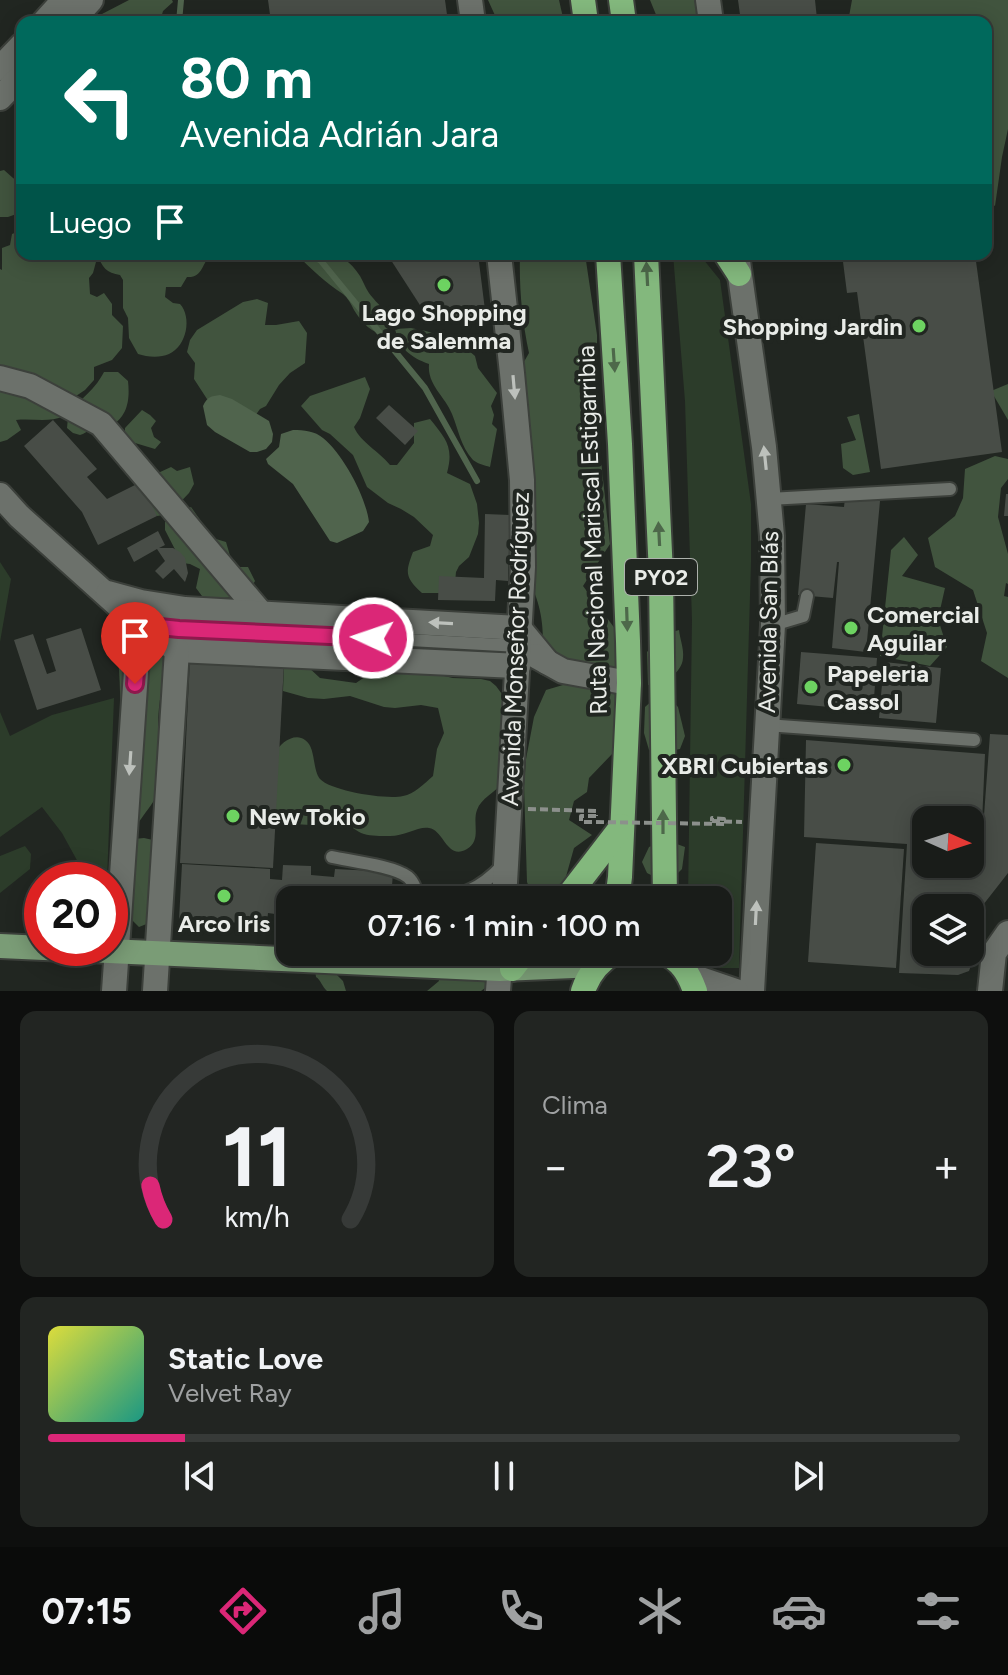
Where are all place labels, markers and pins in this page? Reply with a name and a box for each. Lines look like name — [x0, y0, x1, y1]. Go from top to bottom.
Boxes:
marker: Lago Shopping de Salemma — [435, 276, 453, 294]
place label: Lago Shopping de Salemma — [361, 298, 527, 355]
place label: Shopping Jardin — [723, 312, 903, 341]
marker: Shopping Jardin — [910, 317, 928, 335]
place label: Comercial Aguilar — [867, 600, 980, 657]
pin — [101, 602, 169, 684]
marker: Comercial Aguilar — [842, 619, 860, 637]
place label: Papeleria Cassol — [827, 659, 929, 716]
marker: Papeleria Cassol — [802, 678, 820, 696]
place label: XBRI Cubiertas — [661, 751, 828, 780]
marker: XBRI Cubiertas — [835, 756, 853, 774]
place label: New Tokio — [249, 802, 366, 831]
marker: New Tokio — [224, 807, 242, 825]
marker: Arco Iris — [215, 887, 233, 905]
place label: Arco Iris — [178, 909, 270, 938]

